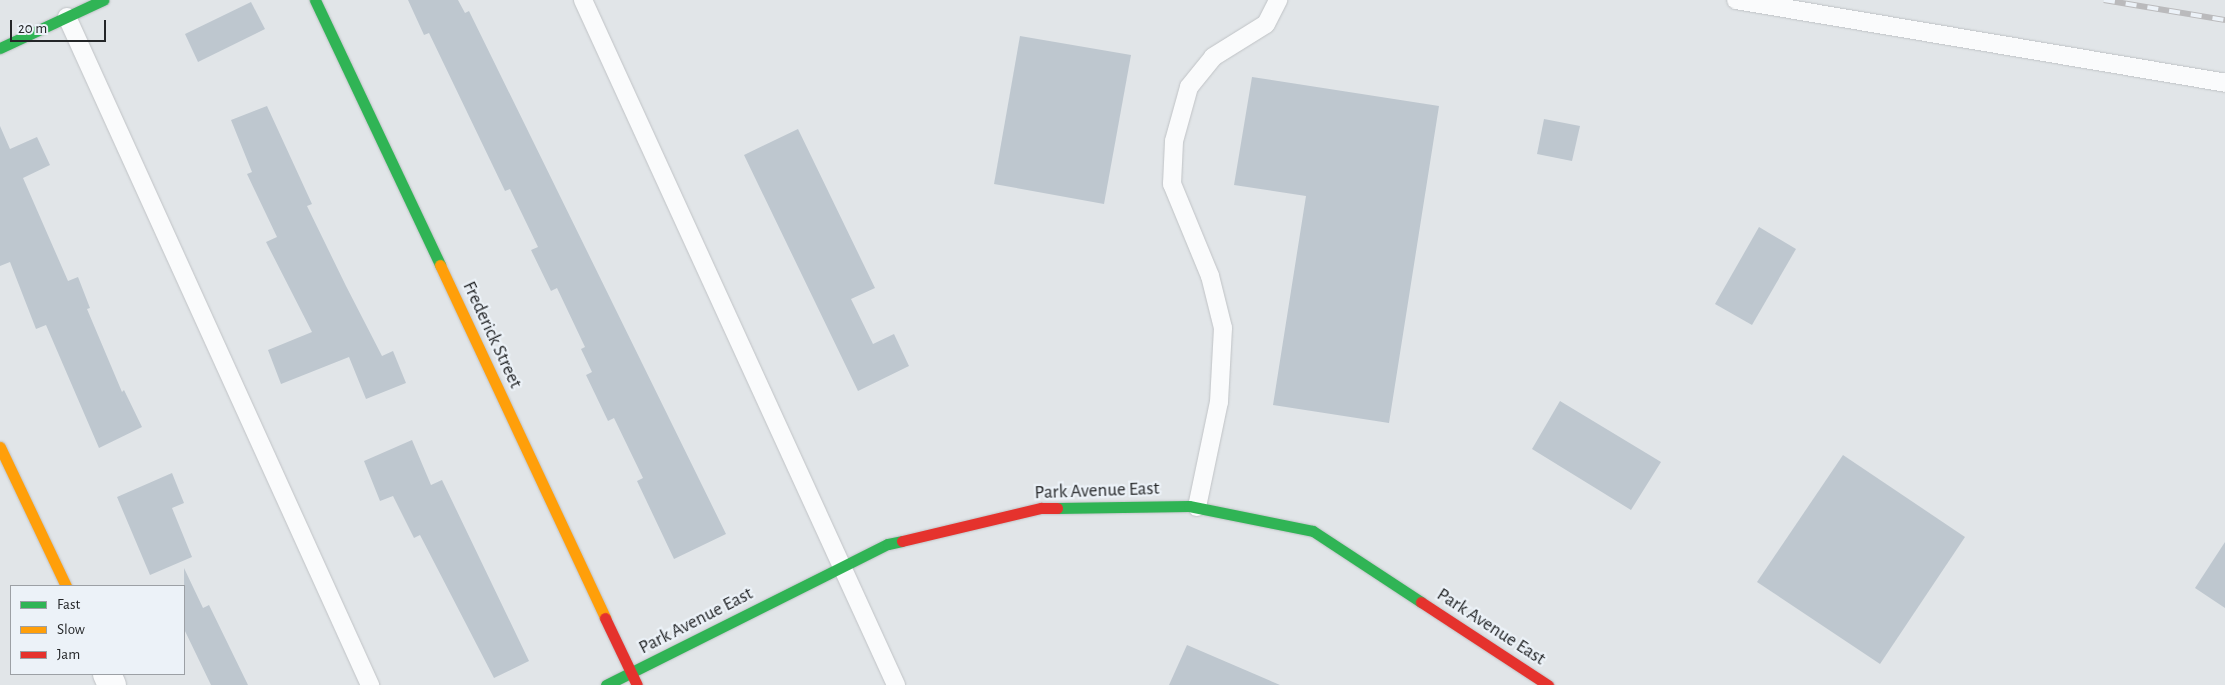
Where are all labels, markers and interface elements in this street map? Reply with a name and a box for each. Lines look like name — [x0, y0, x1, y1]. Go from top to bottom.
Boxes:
scale bar — [12, 10, 109, 42]
text: 20 m — [18, 21, 47, 36]
street label: Frederick Street — [457, 278, 527, 392]
street label: Park Avenue East — [1034, 477, 1160, 505]
street label: Park Avenue East — [635, 582, 757, 660]
street label: Park Avenue East — [1432, 583, 1550, 671]
legend — [10, 585, 185, 675]
text: Fast — [57, 597, 80, 612]
text: Slow — [57, 622, 85, 637]
text: Jam — [57, 647, 80, 662]

